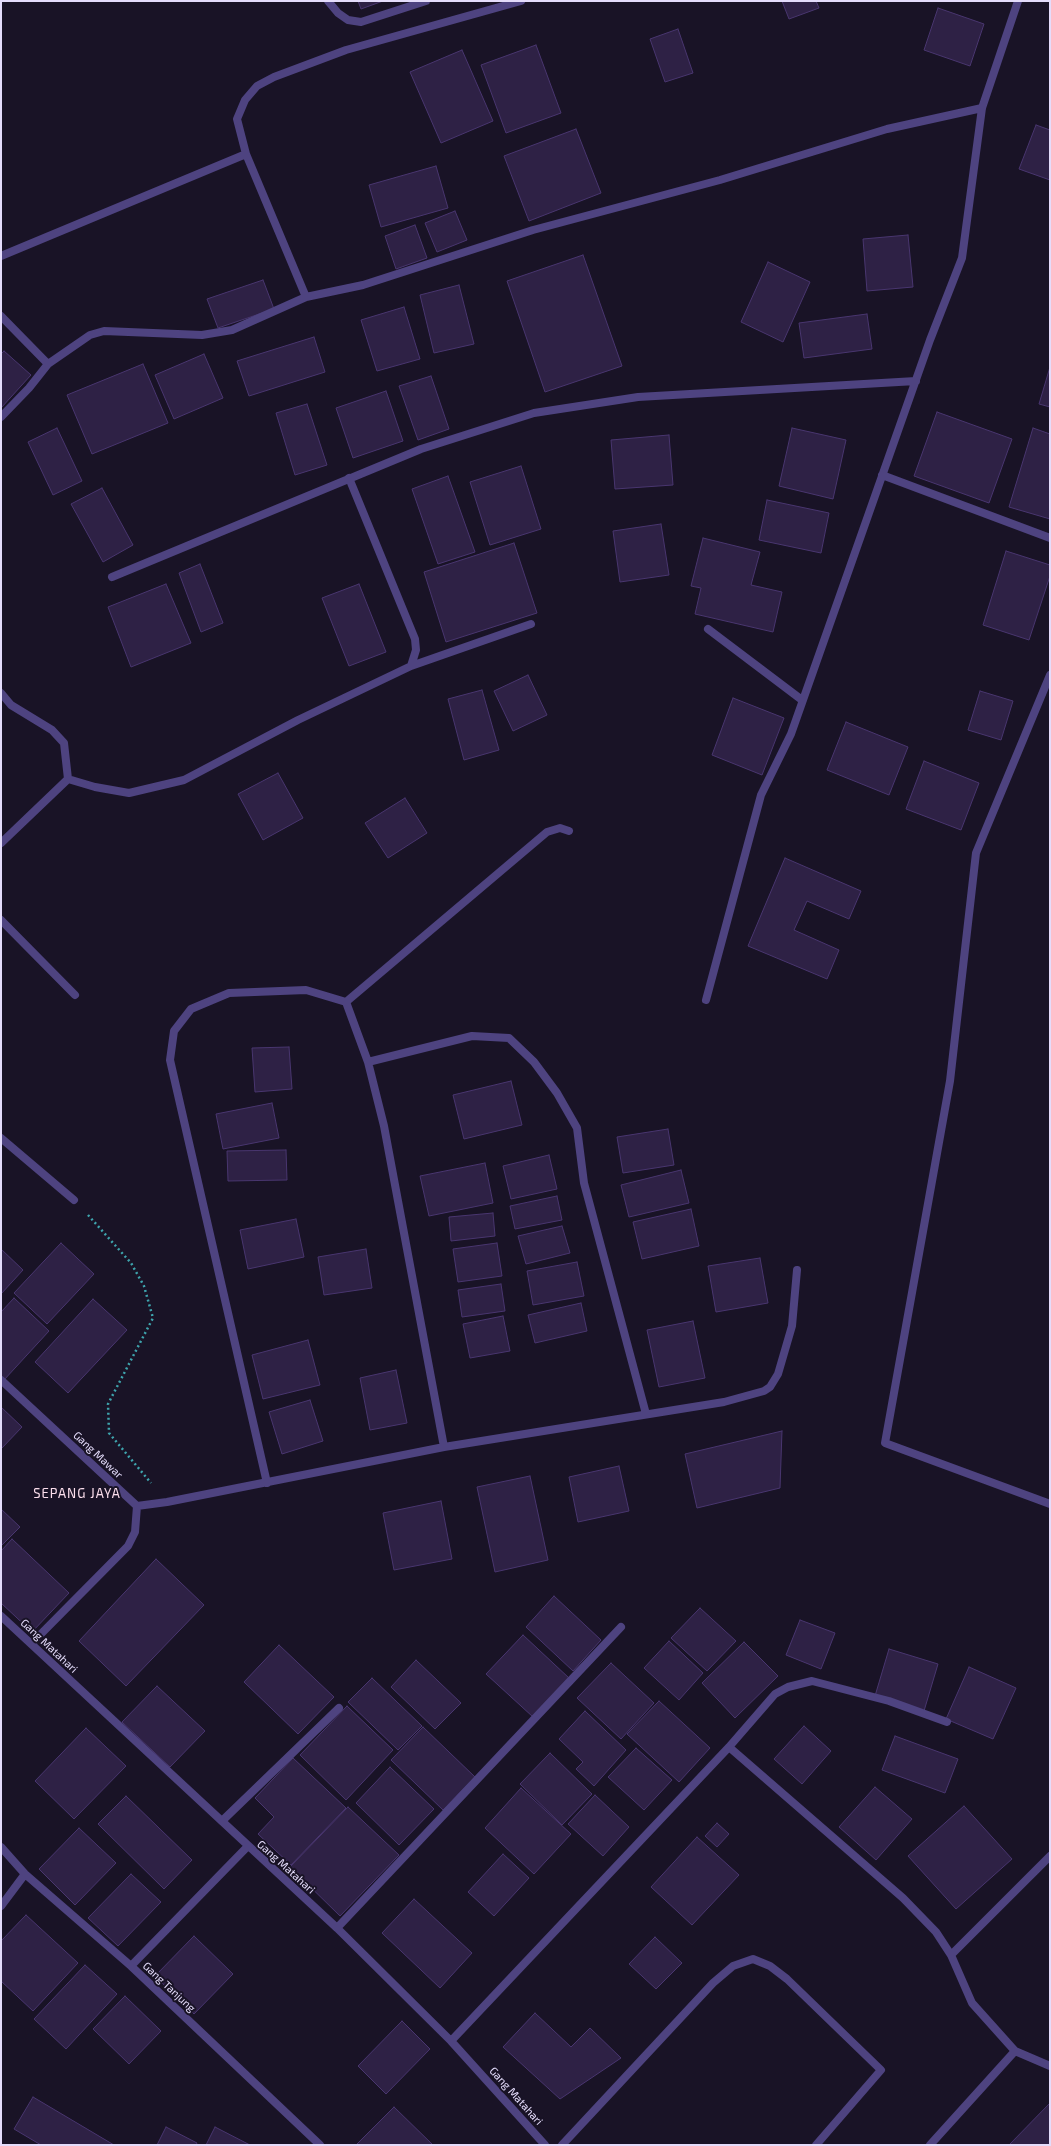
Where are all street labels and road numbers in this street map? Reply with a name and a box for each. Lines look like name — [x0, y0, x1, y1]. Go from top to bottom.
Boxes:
street label: Gang Mawar — [70, 1429, 126, 1481]
street label: Gang Matahari — [18, 1616, 80, 1676]
street label: Gang Matahari — [254, 1838, 318, 1896]
street label: Gang Tanjung — [140, 1959, 198, 2015]
street label: Gang Matahari — [487, 2064, 545, 2128]

